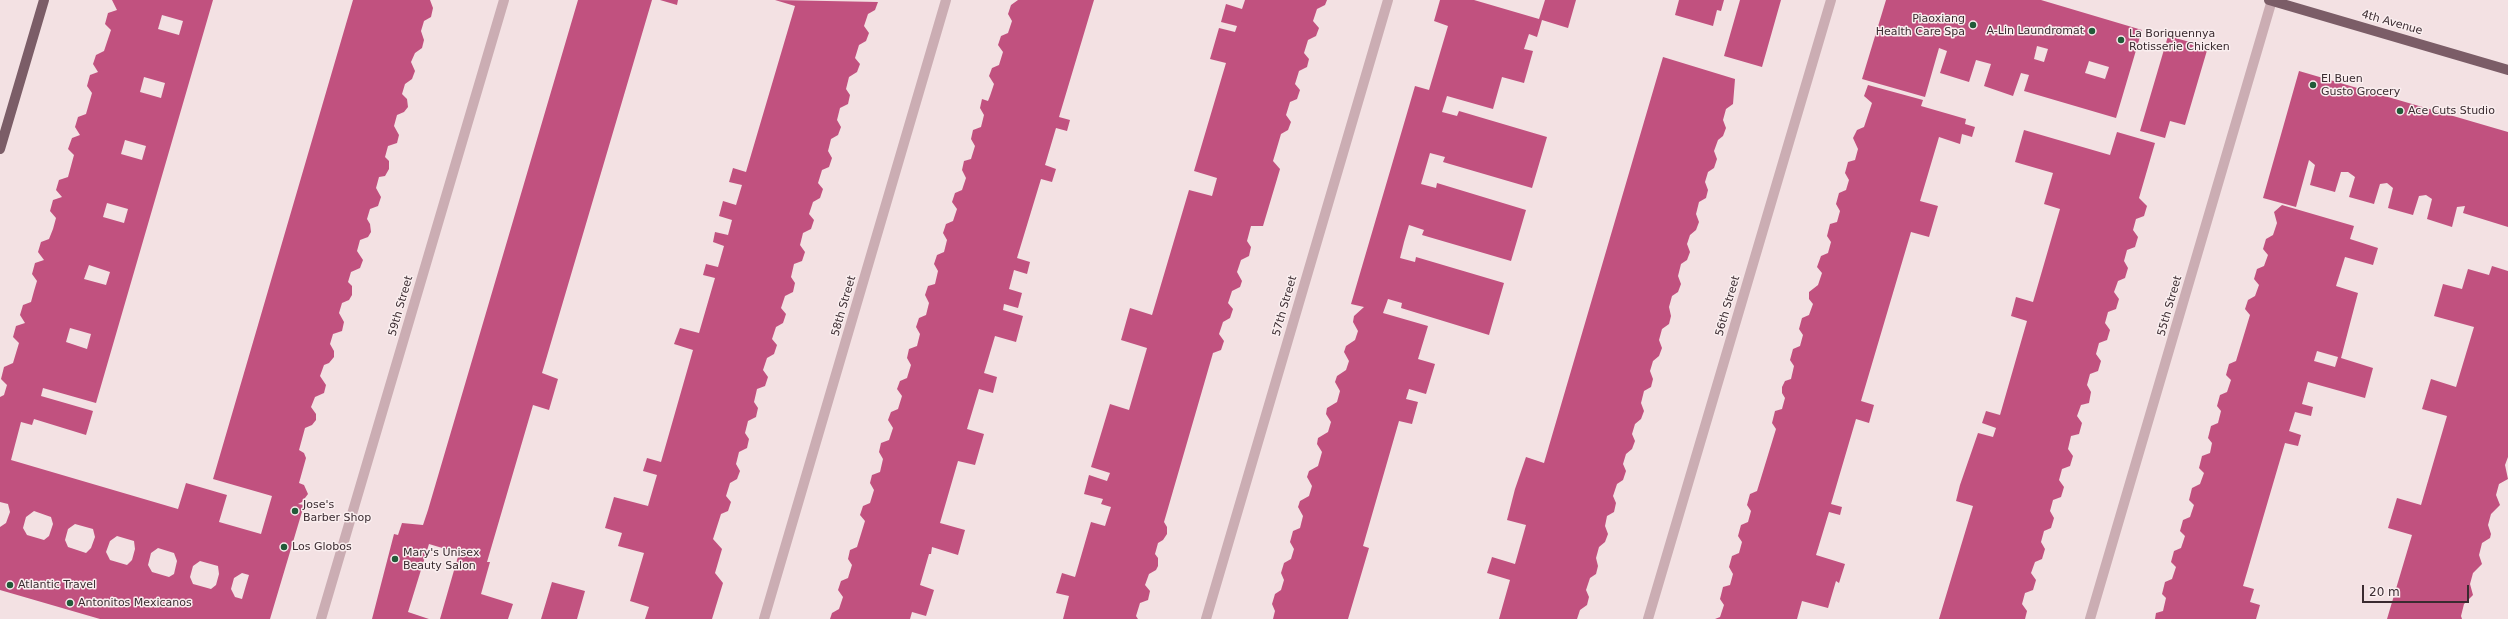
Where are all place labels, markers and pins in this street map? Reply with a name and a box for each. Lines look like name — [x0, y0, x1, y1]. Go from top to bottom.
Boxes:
place label: Piaoxiang Health Care Spa — [1876, 12, 1965, 38]
marker: Piaoxiang Health Care Spa — [1968, 20, 1978, 30]
place label: A-Lin Laundromat — [1987, 24, 2084, 38]
marker: A-Lin Laundromat — [2087, 26, 2097, 36]
place label: La Boriquennya Rotisserie Chicken — [2129, 27, 2230, 53]
marker: La Boriquennya Rotisserie Chicken — [2116, 35, 2126, 45]
place label: El Buen Gusto Grocery — [2321, 72, 2400, 98]
marker: El Buen Gusto Grocery — [2308, 80, 2318, 90]
place label: Ace Cuts Studio — [2408, 104, 2495, 118]
marker: Ace Cuts Studio — [2395, 106, 2405, 116]
place label: Jose's Barber Shop — [303, 498, 371, 524]
marker: Jose's Barber Shop — [290, 506, 300, 516]
place label: Los Globos — [292, 540, 352, 554]
marker: Los Globos — [279, 542, 289, 552]
place label: Mary's Unisex Beauty Salon — [403, 546, 479, 572]
marker: Mary's Unisex Beauty Salon — [390, 554, 400, 564]
place label: Atlantic Travel — [18, 578, 96, 592]
marker: Atlantic Travel — [5, 580, 15, 590]
place label: Antonitos Mexicanos — [78, 596, 192, 610]
marker: Antonitos Mexicanos — [65, 598, 75, 608]

